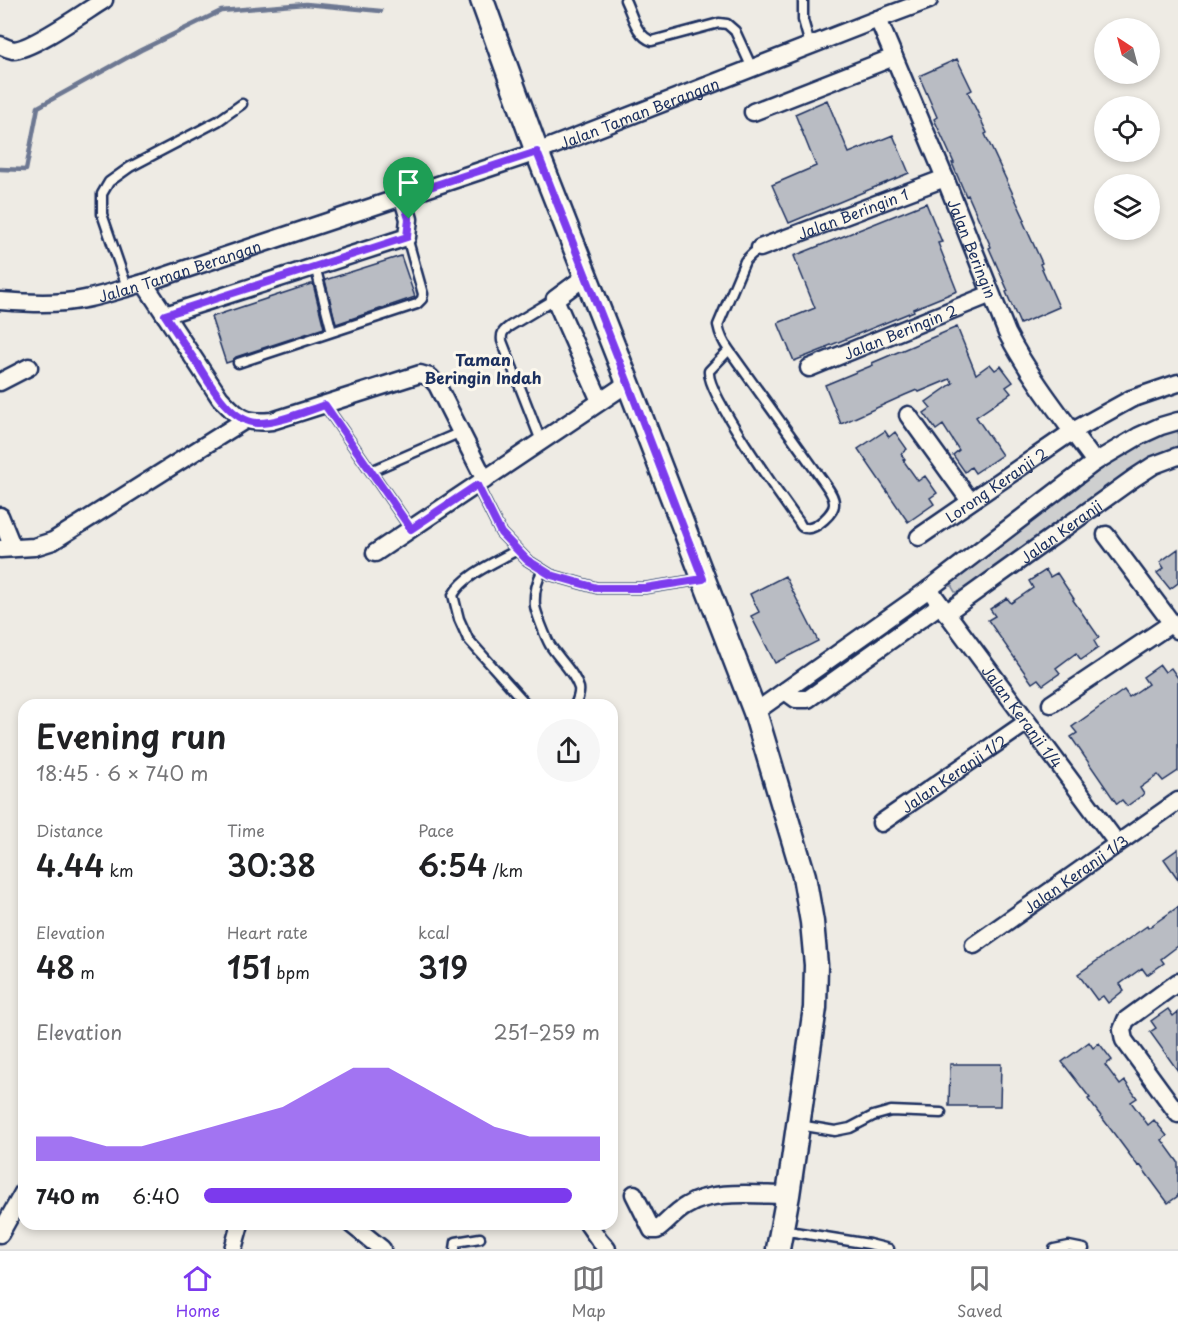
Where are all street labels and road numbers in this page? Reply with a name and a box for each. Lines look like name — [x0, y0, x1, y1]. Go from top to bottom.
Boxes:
street label: Jalan Taman Berangan — [556, 71, 722, 154]
street label: Jalan Beringin 1 — [794, 182, 911, 244]
street label: Jalan Beringin — [943, 195, 1003, 301]
street label: Jalan Taman Berangan — [95, 233, 264, 307]
street label: Jalan Beringin 2 — [840, 298, 960, 364]
street label: Lorong Keranji 2 — [940, 441, 1051, 528]
street label: Jalan Keranji — [1015, 493, 1106, 568]
street label: Jalan Keranji 1/4 — [977, 660, 1069, 772]
street label: Jalan Keranji 1/2 — [896, 728, 1011, 818]
street label: Jalan Keranji 1/3 — [1018, 828, 1132, 919]

